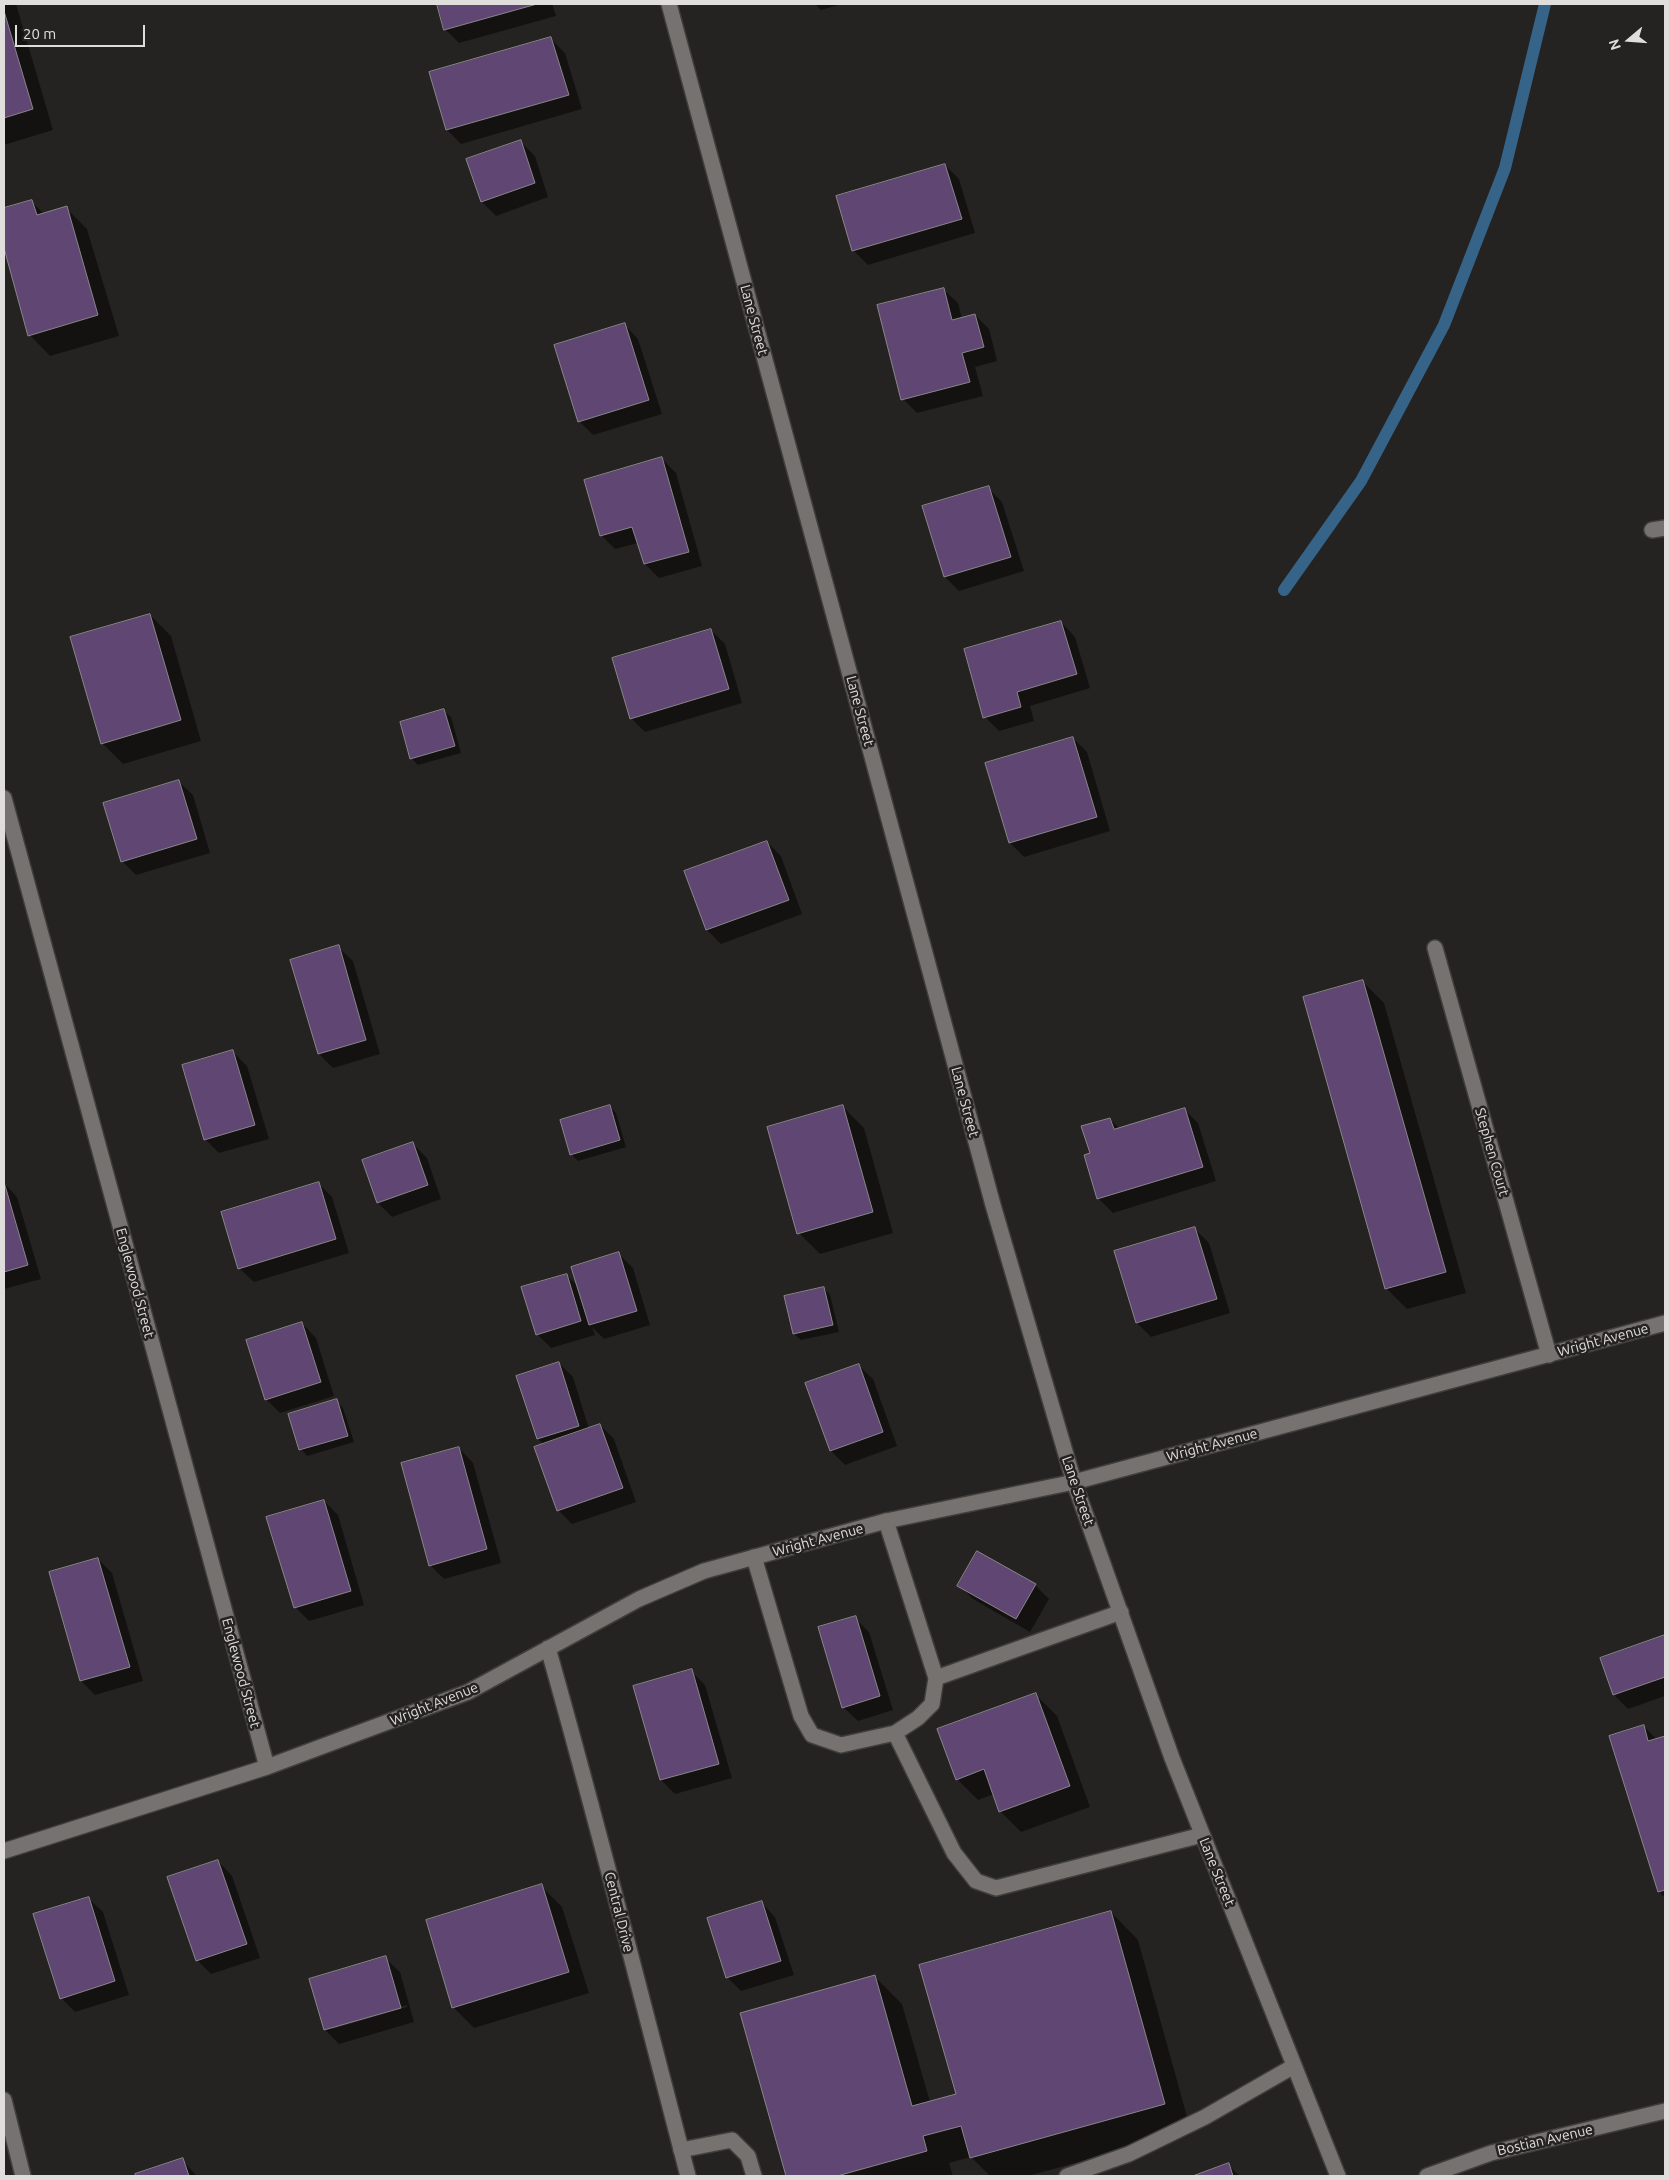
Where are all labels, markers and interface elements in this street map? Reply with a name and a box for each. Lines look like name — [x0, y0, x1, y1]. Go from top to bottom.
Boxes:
scale bar — [18, 15, 148, 47]
north arrow — [1604, 15, 1654, 65]
text: 20 m — [23, 25, 56, 42]
text: N — [1606, 37, 1624, 52]
street label: Lane Street — [737, 283, 771, 357]
street label: Lane Street — [843, 674, 877, 748]
street label: Lane Street — [948, 1065, 982, 1139]
street label: Stephen Court — [1471, 1106, 1513, 1198]
street label: Englewood Street — [112, 1226, 158, 1340]
street label: Wright Avenue — [1556, 1320, 1650, 1360]
street label: Wright Avenue — [1165, 1425, 1259, 1465]
street label: Lane Street — [1058, 1454, 1098, 1528]
street label: Wright Avenue — [771, 1520, 865, 1560]
street label: Englewood Street — [218, 1616, 264, 1730]
street label: Wright Avenue — [388, 1679, 480, 1729]
street label: Lane Street — [1196, 1835, 1238, 1909]
street label: Central Drive — [601, 1870, 637, 1954]
street label: Bostian Avenue — [1496, 2121, 1594, 2159]

